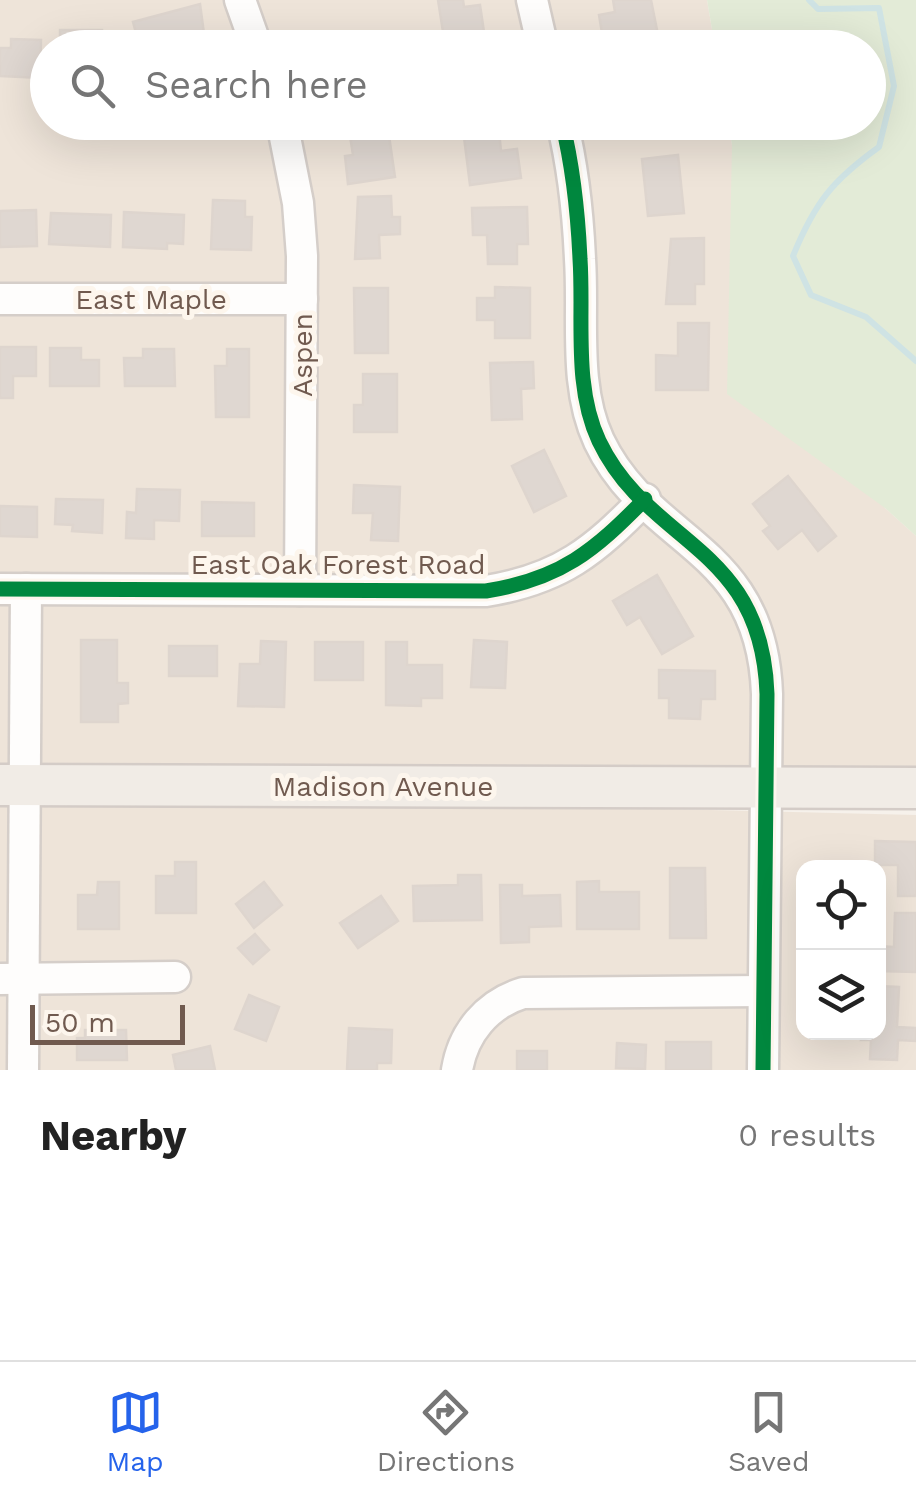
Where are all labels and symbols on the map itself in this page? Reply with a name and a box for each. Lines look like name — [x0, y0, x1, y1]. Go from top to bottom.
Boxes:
street label: East Maple — [75, 283, 227, 316]
street label: Aspen — [286, 313, 319, 397]
street label: East Oak Forest Road — [190, 548, 486, 581]
street label: Madison Avenue — [273, 770, 493, 803]
scale bar — [30, 1000, 185, 1044]

